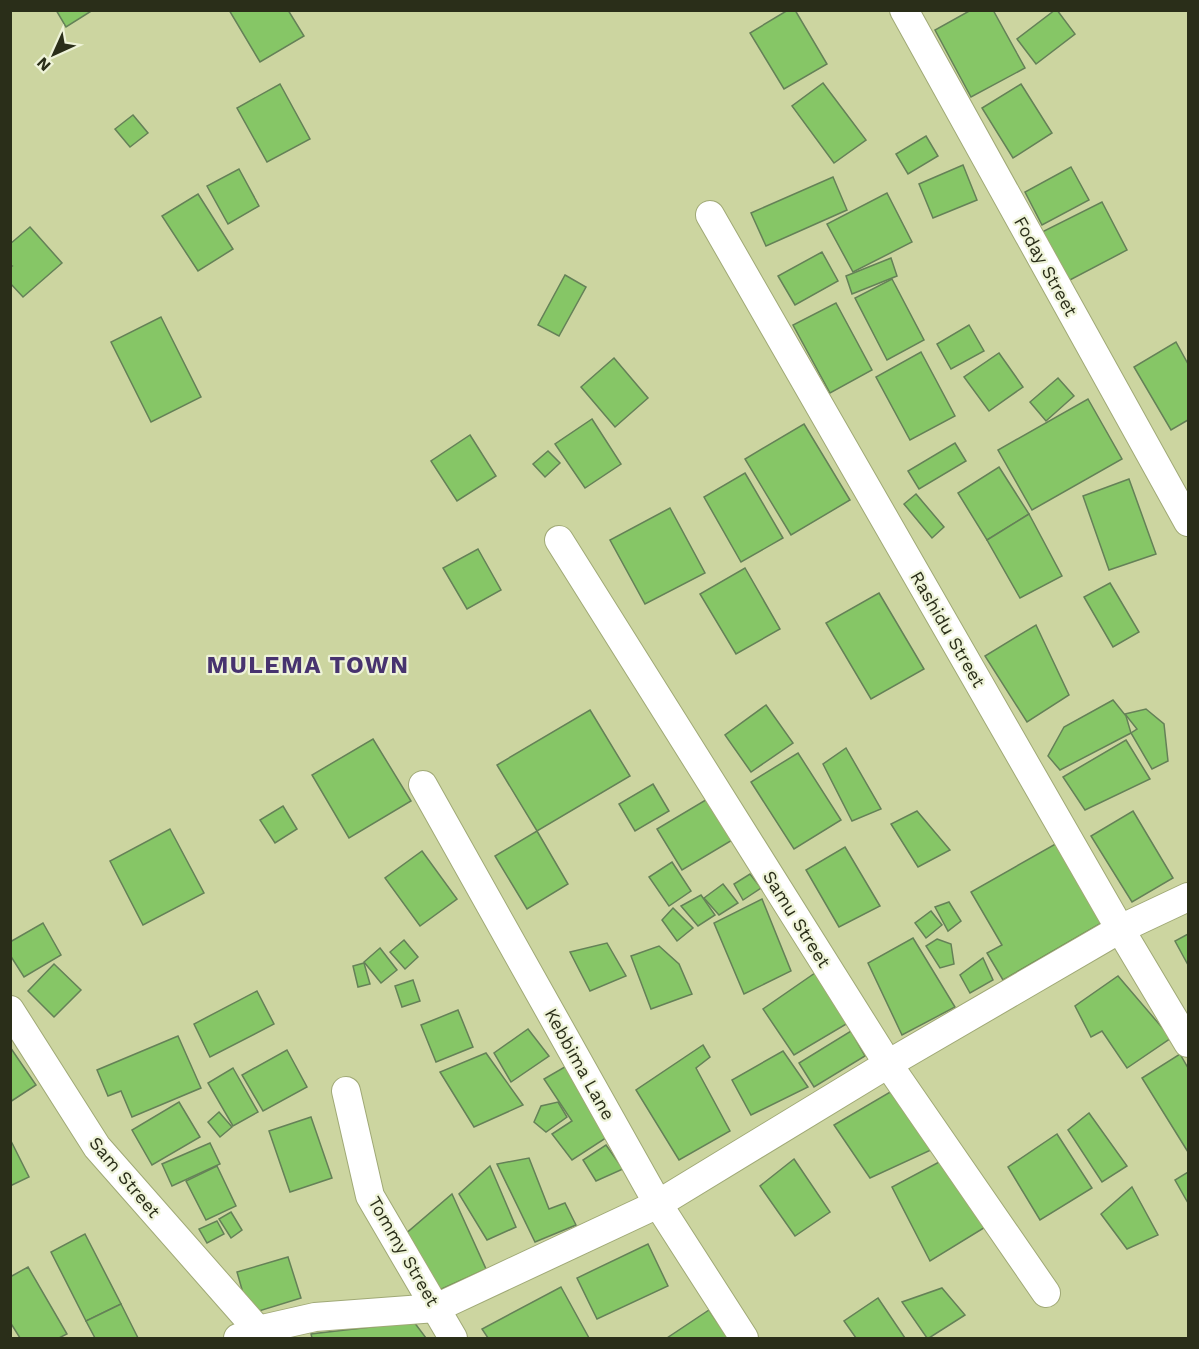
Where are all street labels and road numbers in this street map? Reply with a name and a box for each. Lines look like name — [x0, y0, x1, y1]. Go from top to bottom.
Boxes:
street label: Foday Street — [1010, 212, 1082, 320]
street label: Rashidu Street — [906, 567, 990, 691]
street label: Samu Street — [759, 867, 835, 972]
street label: Kebbima Lane — [541, 1005, 619, 1123]
street label: Sam Street — [85, 1132, 165, 1222]
street label: Tommy Street — [364, 1193, 444, 1310]

